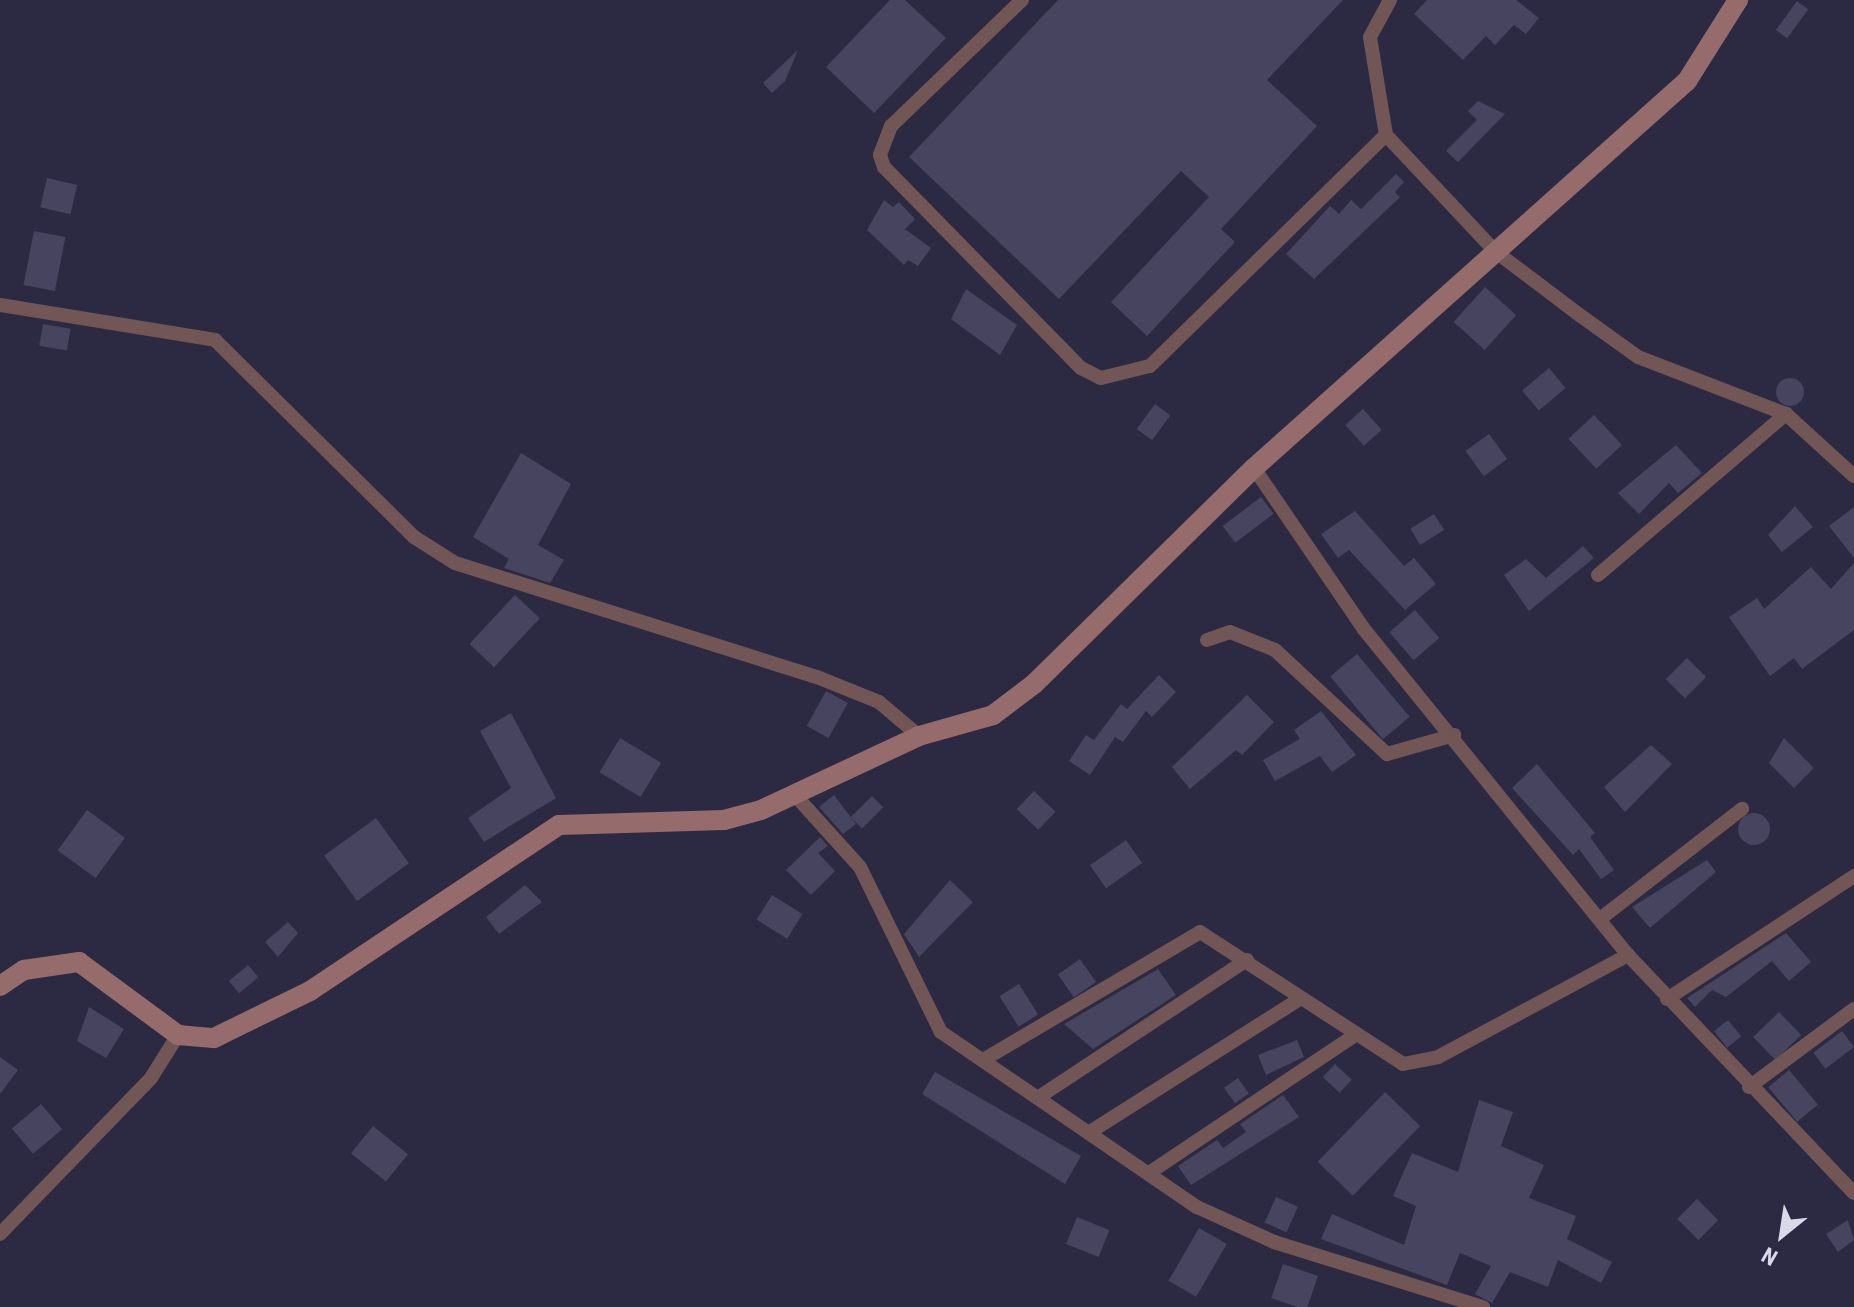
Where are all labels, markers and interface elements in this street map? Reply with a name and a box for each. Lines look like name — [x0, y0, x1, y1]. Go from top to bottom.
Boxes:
north arrow — [1742, 1195, 1822, 1275]
text: N — [1758, 1242, 1782, 1270]

